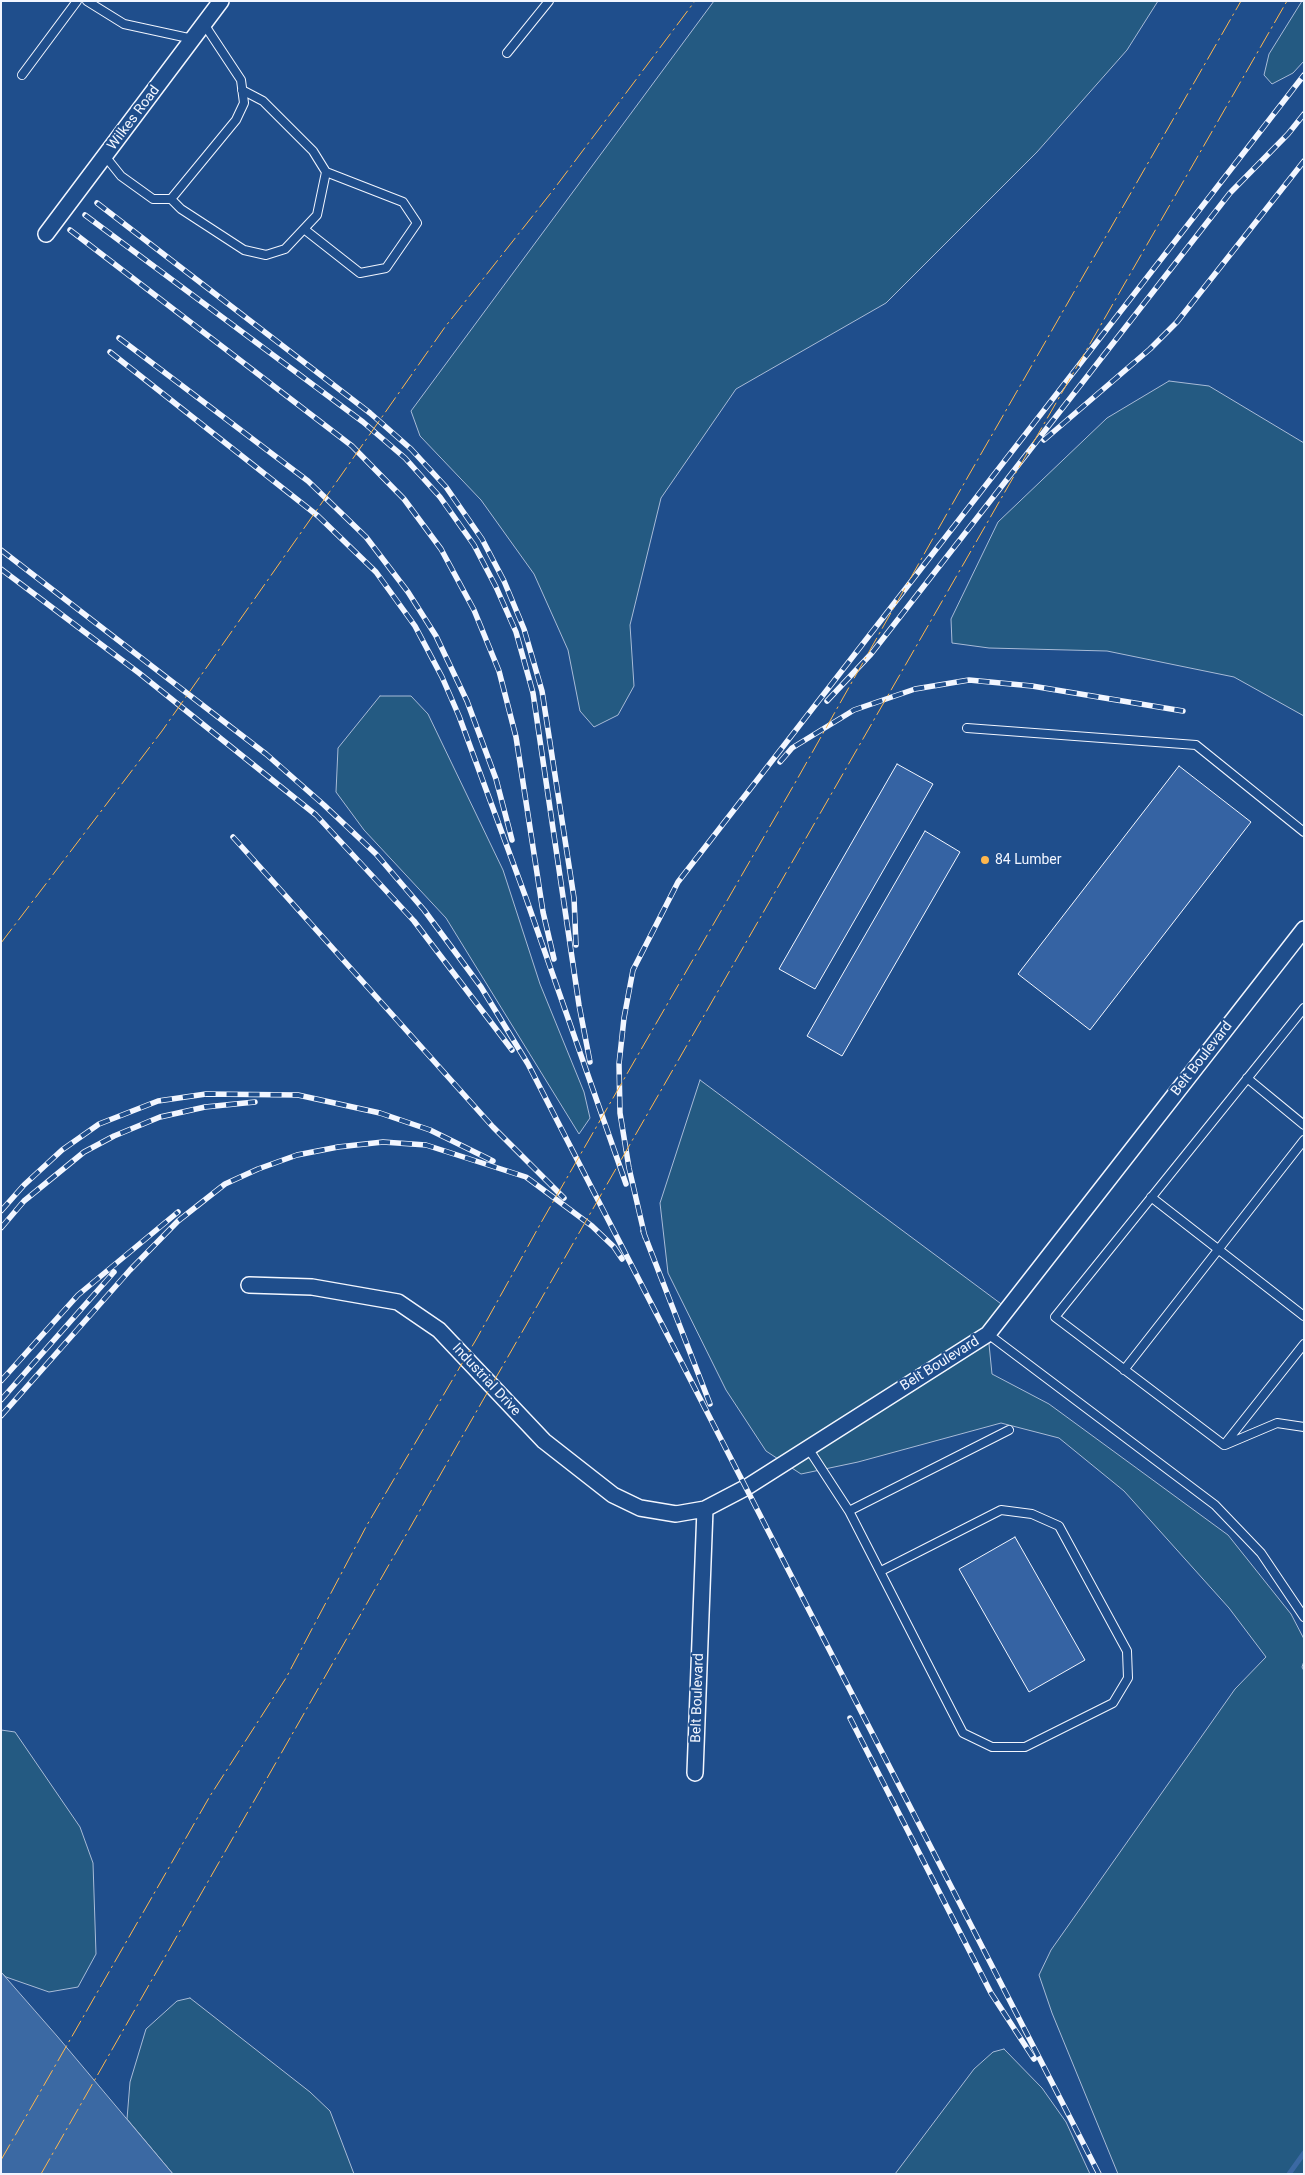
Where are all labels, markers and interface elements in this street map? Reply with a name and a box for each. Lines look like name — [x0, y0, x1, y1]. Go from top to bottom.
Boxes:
street label: Wilkes Road — [104, 82, 164, 154]
place label: 84 Lumber — [995, 852, 1061, 868]
marker: 84 Lumber — [979, 854, 991, 866]
street label: Belt Boulevard — [1168, 1019, 1236, 1099]
street label: Belt Boulevard — [898, 1333, 982, 1395]
street label: Industrial Drive — [448, 1340, 524, 1420]
street label: Belt Boulevard — [688, 1653, 708, 1743]

